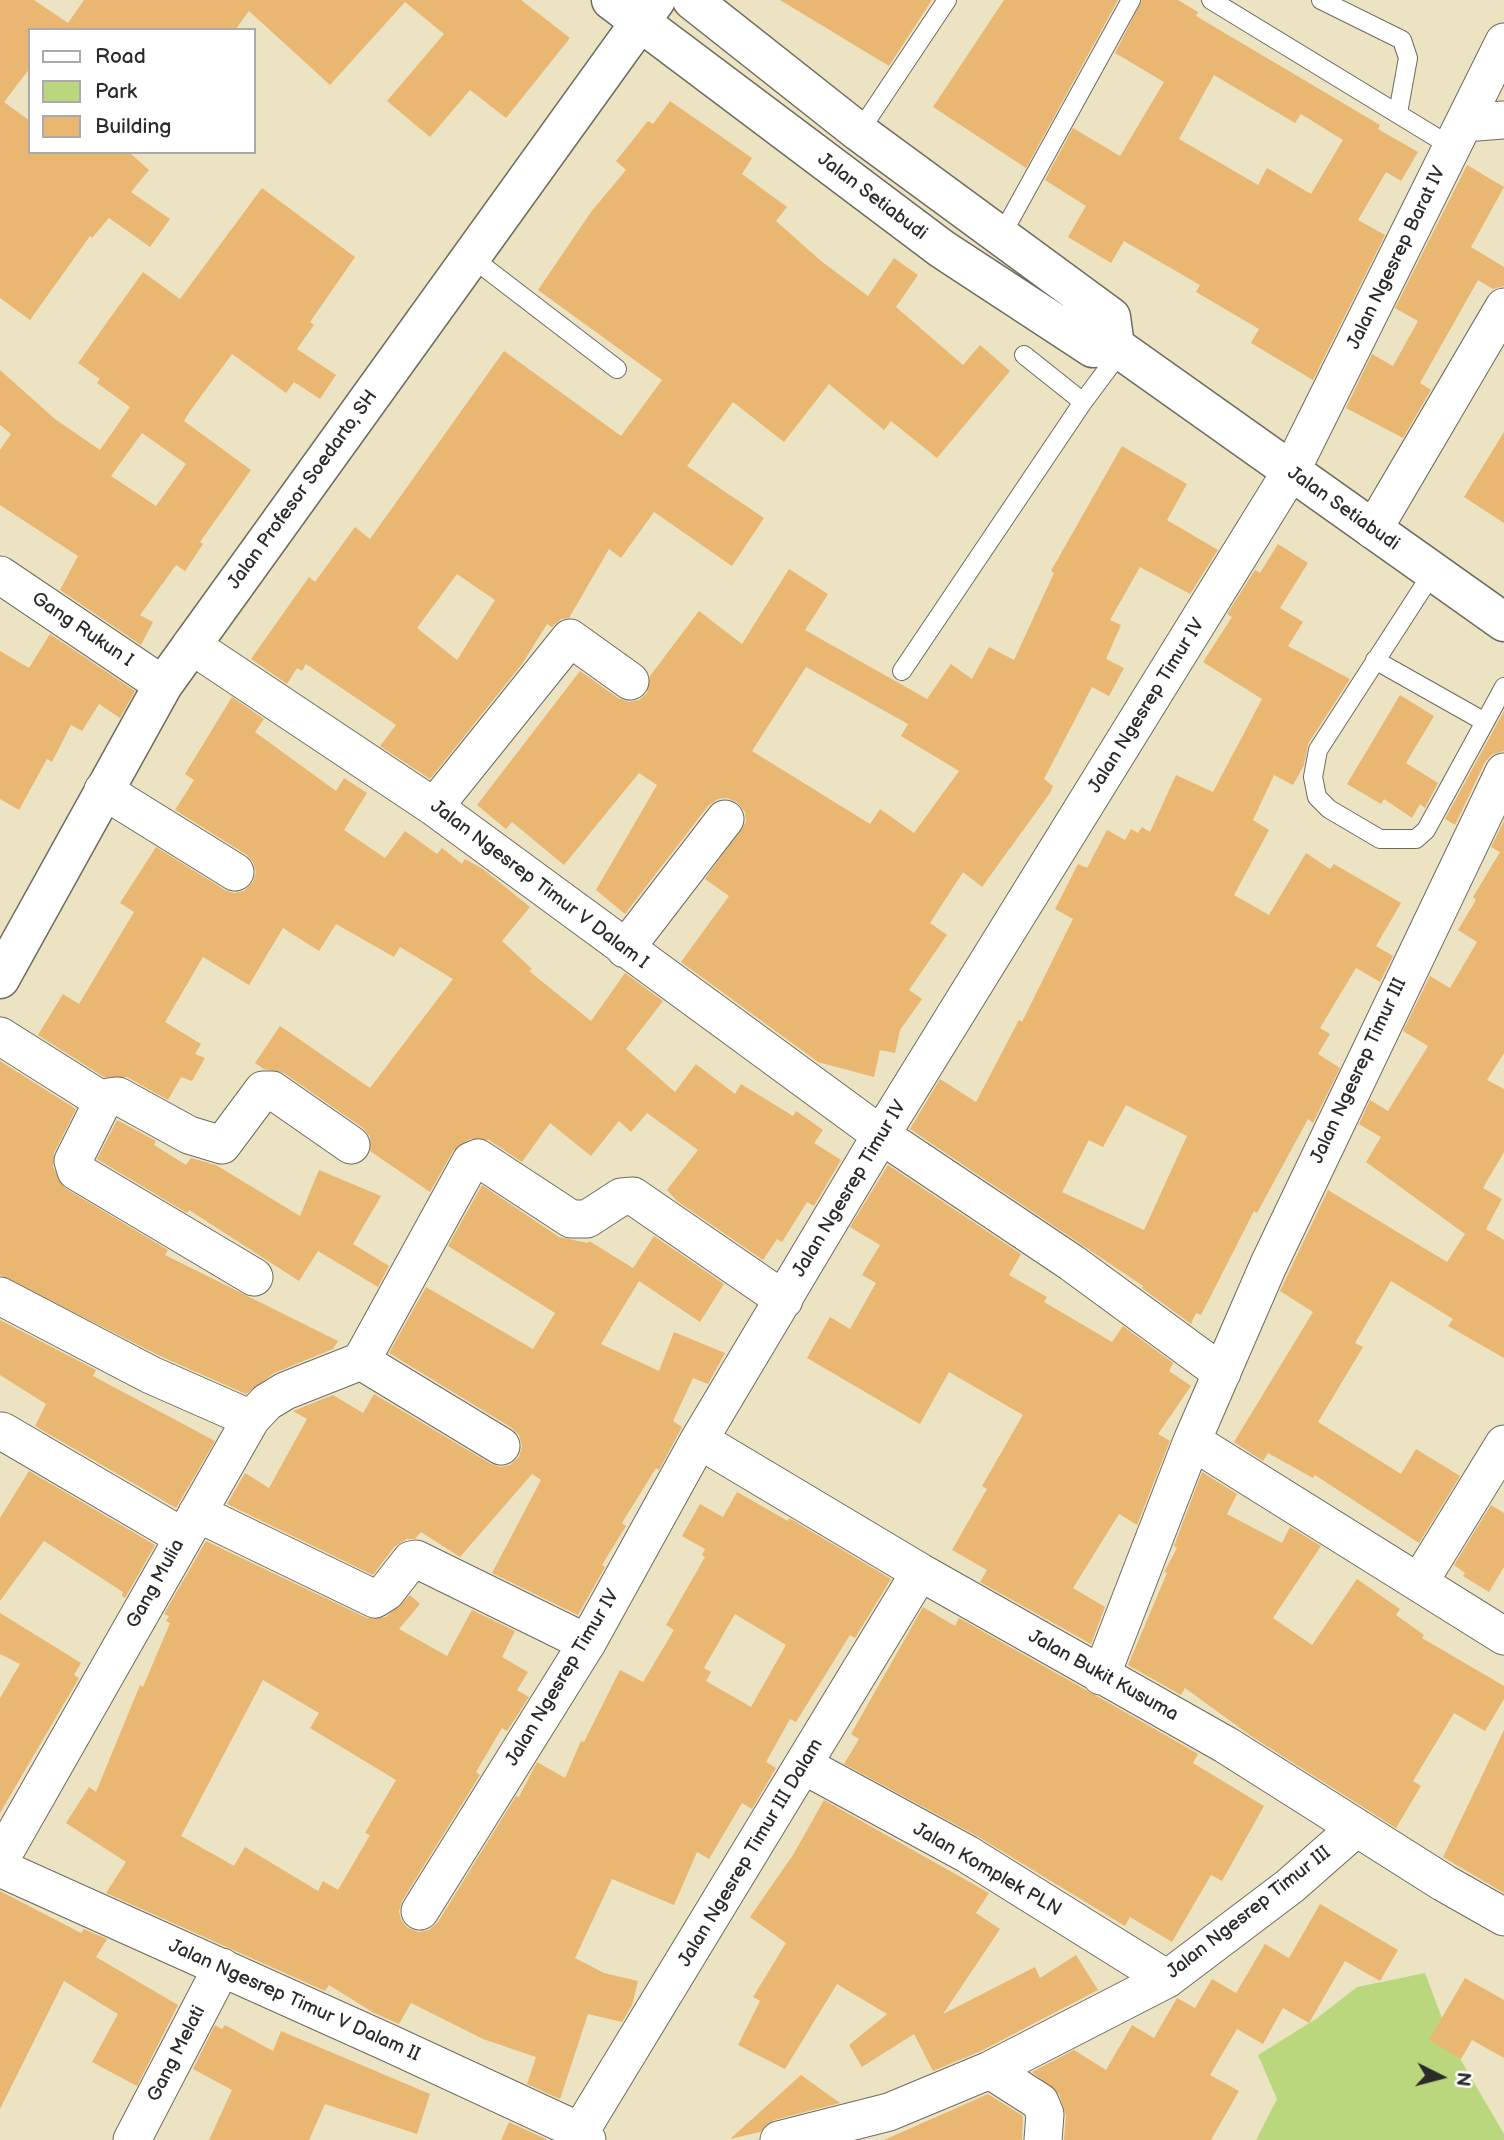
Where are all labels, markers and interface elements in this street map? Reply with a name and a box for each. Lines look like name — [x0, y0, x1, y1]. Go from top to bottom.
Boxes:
legend — [28, 28, 256, 154]
text: Road — [95, 44, 146, 69]
text: Park — [95, 79, 137, 104]
text: Building — [95, 114, 171, 139]
street label: Jalan Setiabudi — [813, 148, 931, 246]
street label: Jalan Ngesrep Barat IV — [1343, 163, 1451, 353]
street label: Jalan Profesor Soedarto, SH — [223, 386, 383, 594]
street label: Jalan Setiabudi — [1283, 462, 1403, 556]
street label: Gang Rukun I — [27, 588, 137, 672]
street label: Jalan Ngesrep Timur IV — [1084, 614, 1210, 798]
street label: Jalan Ngesrep Timur V Dalam I — [426, 796, 652, 974]
street label: Jalan Ngesrep Timur III — [1306, 975, 1412, 1167]
street label: Jalan Ngesrep Timur IV — [788, 1097, 912, 1281]
street label: Gang Mulia — [122, 1536, 190, 1632]
street label: Jalan Ngesrep Timur IV — [501, 1586, 625, 1770]
street label: Jalan Bukit Kusuma — [1024, 1625, 1182, 1727]
street label: Jalan Ngesrep Timur III Dalam — [674, 1735, 828, 1971]
street label: Jalan Komplek PLN — [909, 1818, 1065, 1922]
street label: Jalan Ngesrep Timur III — [1162, 1842, 1336, 1984]
street label: Jalan Ngesrep Timur V Dalam II — [165, 1935, 423, 2067]
street label: Gang Melati — [143, 2002, 211, 2106]
north arrow — [1406, 2042, 1476, 2112]
text: N — [1450, 2071, 1475, 2088]

